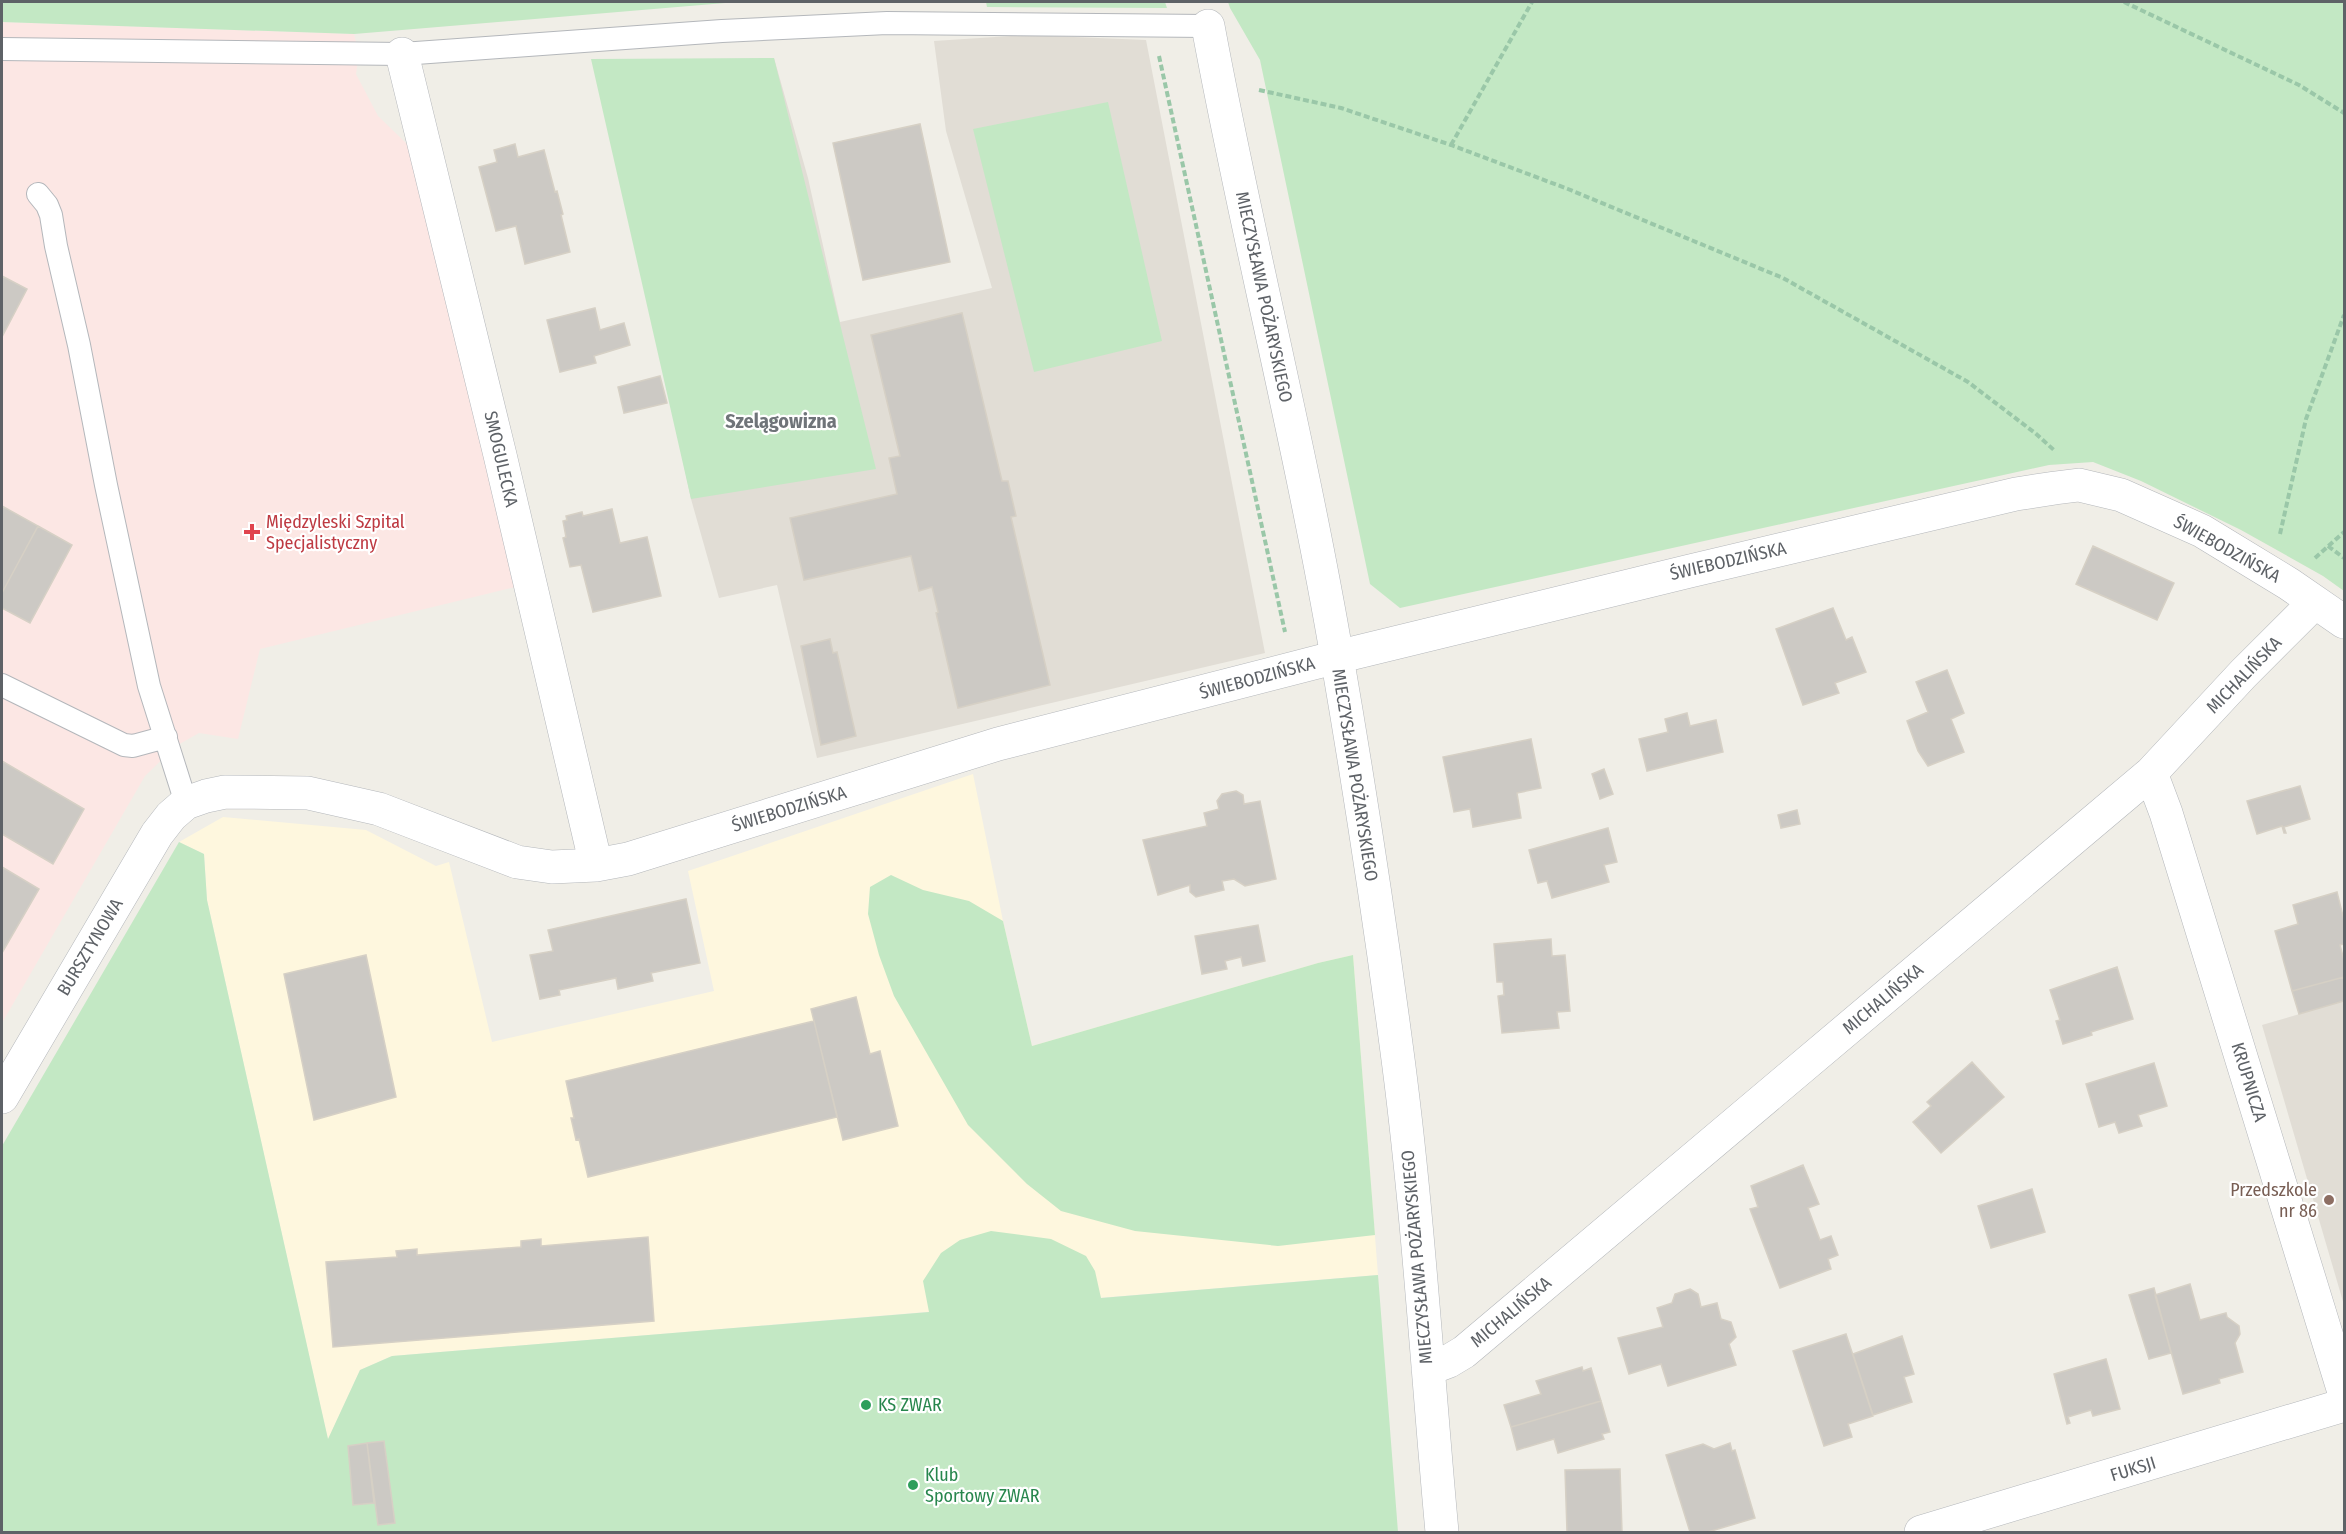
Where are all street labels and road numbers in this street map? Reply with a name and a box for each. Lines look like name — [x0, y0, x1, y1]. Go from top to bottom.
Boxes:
street label: MIECZYSŁAWA POŻARYSKIEGO — [1231, 190, 1297, 404]
street label: SMOGULECKA — [479, 409, 523, 510]
street label: ŚWIEBODZIŃSKA — [2170, 510, 2285, 588]
street label: ŚWIEBODZIŃSKA — [1668, 536, 1789, 585]
street label: MICHALIŃSKA — [2201, 631, 2287, 718]
street label: ŚWIEBODZIŃSKA — [1197, 651, 1318, 704]
street label: MIECZYSŁAWA POŻARYSKIEGO — [1327, 667, 1383, 883]
street label: ŚWIEBODZIŃSKA — [729, 780, 849, 837]
street label: BURSZTYNOWA — [52, 894, 128, 1000]
street label: MICHALIŃSKA — [1838, 958, 1928, 1039]
street label: KRUPNICZA — [2227, 1040, 2272, 1125]
street label: MIECZYSŁAWA POŻARYSKIEGO — [1397, 1149, 1437, 1365]
street label: MICHALIŃSKA — [1466, 1271, 1556, 1352]
street label: FUKSJI — [2108, 1452, 2158, 1486]

